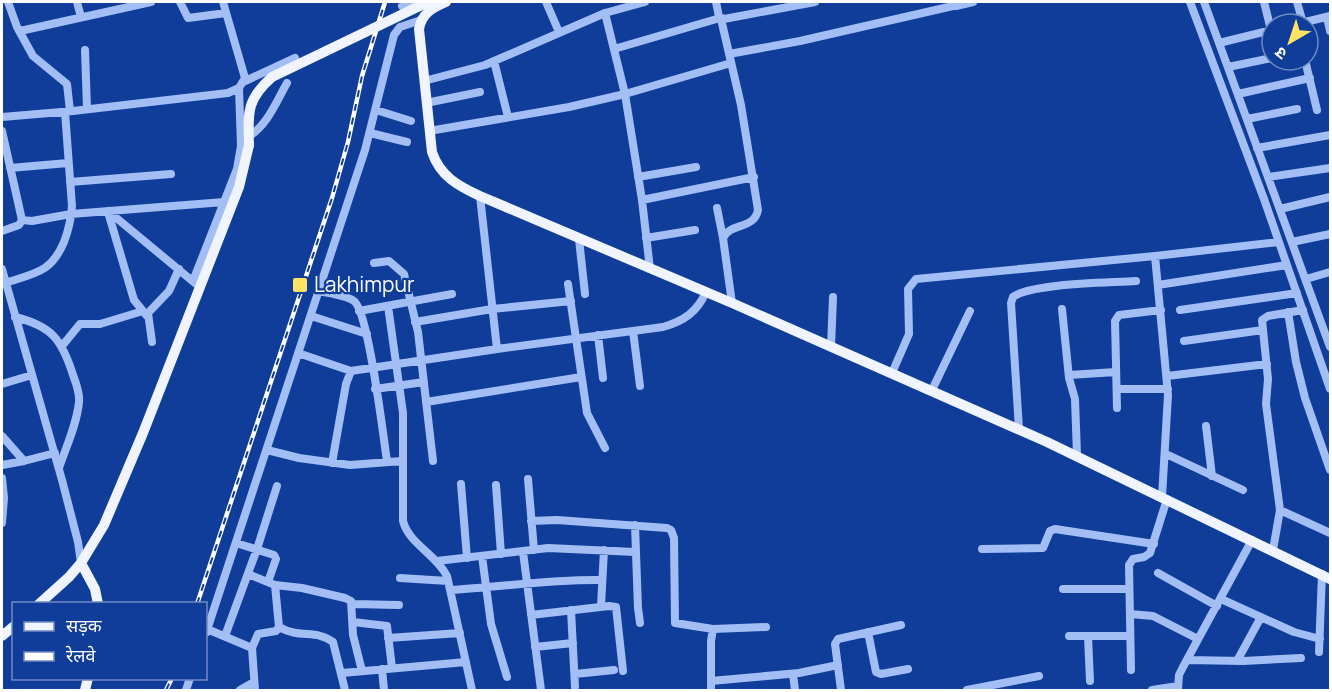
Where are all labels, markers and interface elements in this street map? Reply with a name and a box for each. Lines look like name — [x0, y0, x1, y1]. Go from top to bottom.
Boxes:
north arrow — [1260, 12, 1320, 72]
text: उ — [1270, 42, 1291, 65]
place label: Lakhimpur — [314, 270, 415, 298]
marker: Lakhimpur — [291, 276, 309, 294]
legend — [12, 602, 207, 680]
text: सड़क — [66, 613, 103, 637]
text: रेलवे — [65, 643, 97, 667]

